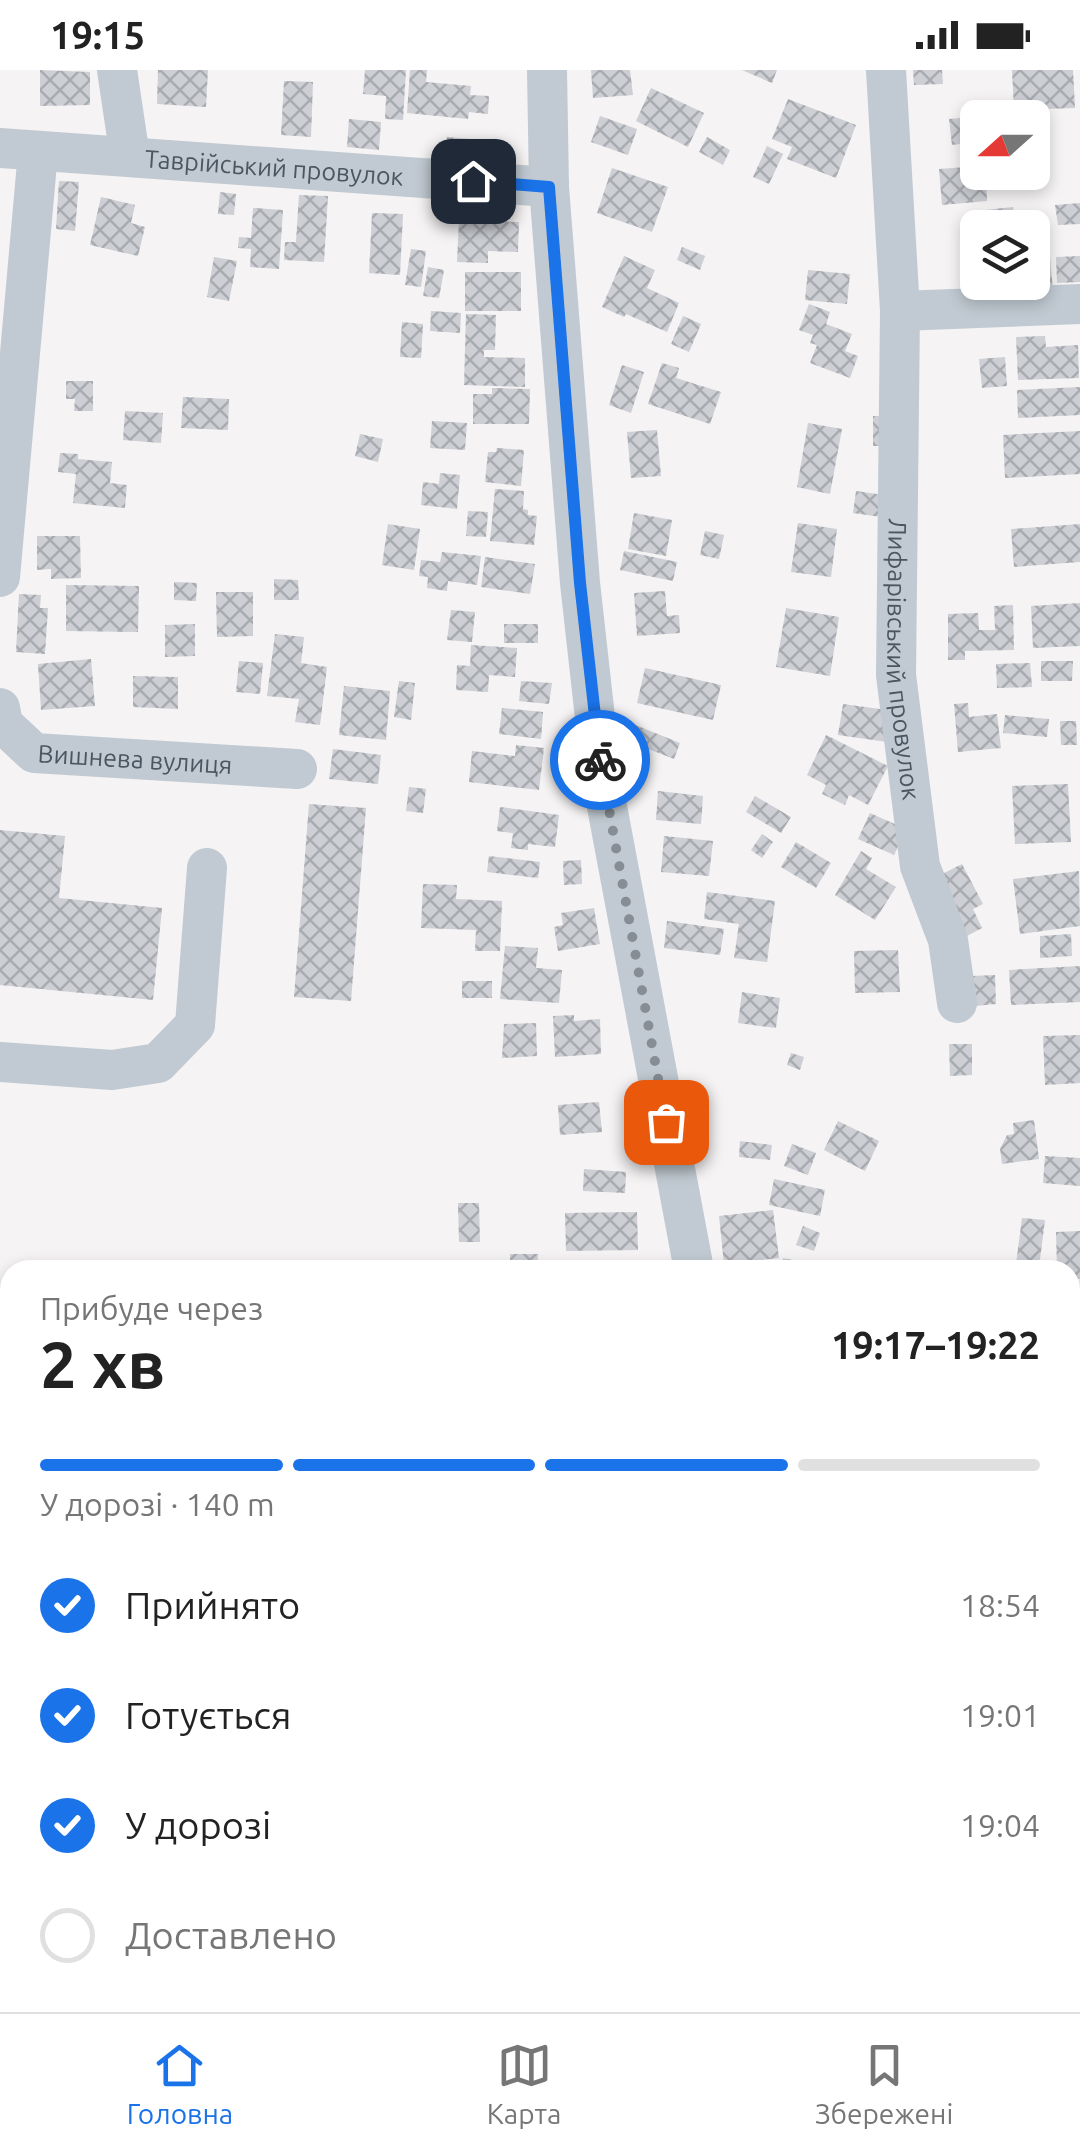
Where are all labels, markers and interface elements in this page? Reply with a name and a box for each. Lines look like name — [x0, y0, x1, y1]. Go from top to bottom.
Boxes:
text: 19:15 — [50, 14, 145, 56]
north arrow — [960, 100, 1050, 190]
map controls — [960, 100, 1050, 300]
pin — [431, 139, 516, 224]
street label: Таврійський провулок — [144, 144, 405, 191]
icon: home — [446, 154, 501, 209]
button: layers — [960, 210, 1050, 300]
street label: Лифарівський провулок — [881, 518, 926, 802]
courier — [550, 710, 650, 810]
icon: bike — [573, 733, 628, 788]
street label: Вишнева вулиця — [37, 739, 233, 779]
pin — [624, 1080, 709, 1165]
icon: bag — [639, 1095, 694, 1150]
text: Прибуде через — [40, 1290, 263, 1326]
text: 19:17–19:22 — [831, 1324, 1040, 1366]
text: 2 хв — [40, 1327, 165, 1400]
text: У дорозі · 140 m — [40, 1486, 275, 1522]
icon: check — [40, 1578, 95, 1633]
text: Прийнято — [125, 1584, 300, 1626]
text: 18:54 — [960, 1587, 1040, 1623]
icon: check — [40, 1688, 95, 1743]
text: Готується — [125, 1694, 291, 1736]
text: 19:01 — [960, 1697, 1040, 1733]
icon: check — [40, 1798, 95, 1853]
text: У дорозі — [125, 1804, 271, 1846]
text: 19:04 — [960, 1807, 1040, 1843]
text: Доставлено — [125, 1914, 337, 1956]
tab: Головна — [127, 2038, 233, 2129]
tab: Карта — [487, 2038, 561, 2129]
tab: Збережені — [815, 2038, 953, 2129]

